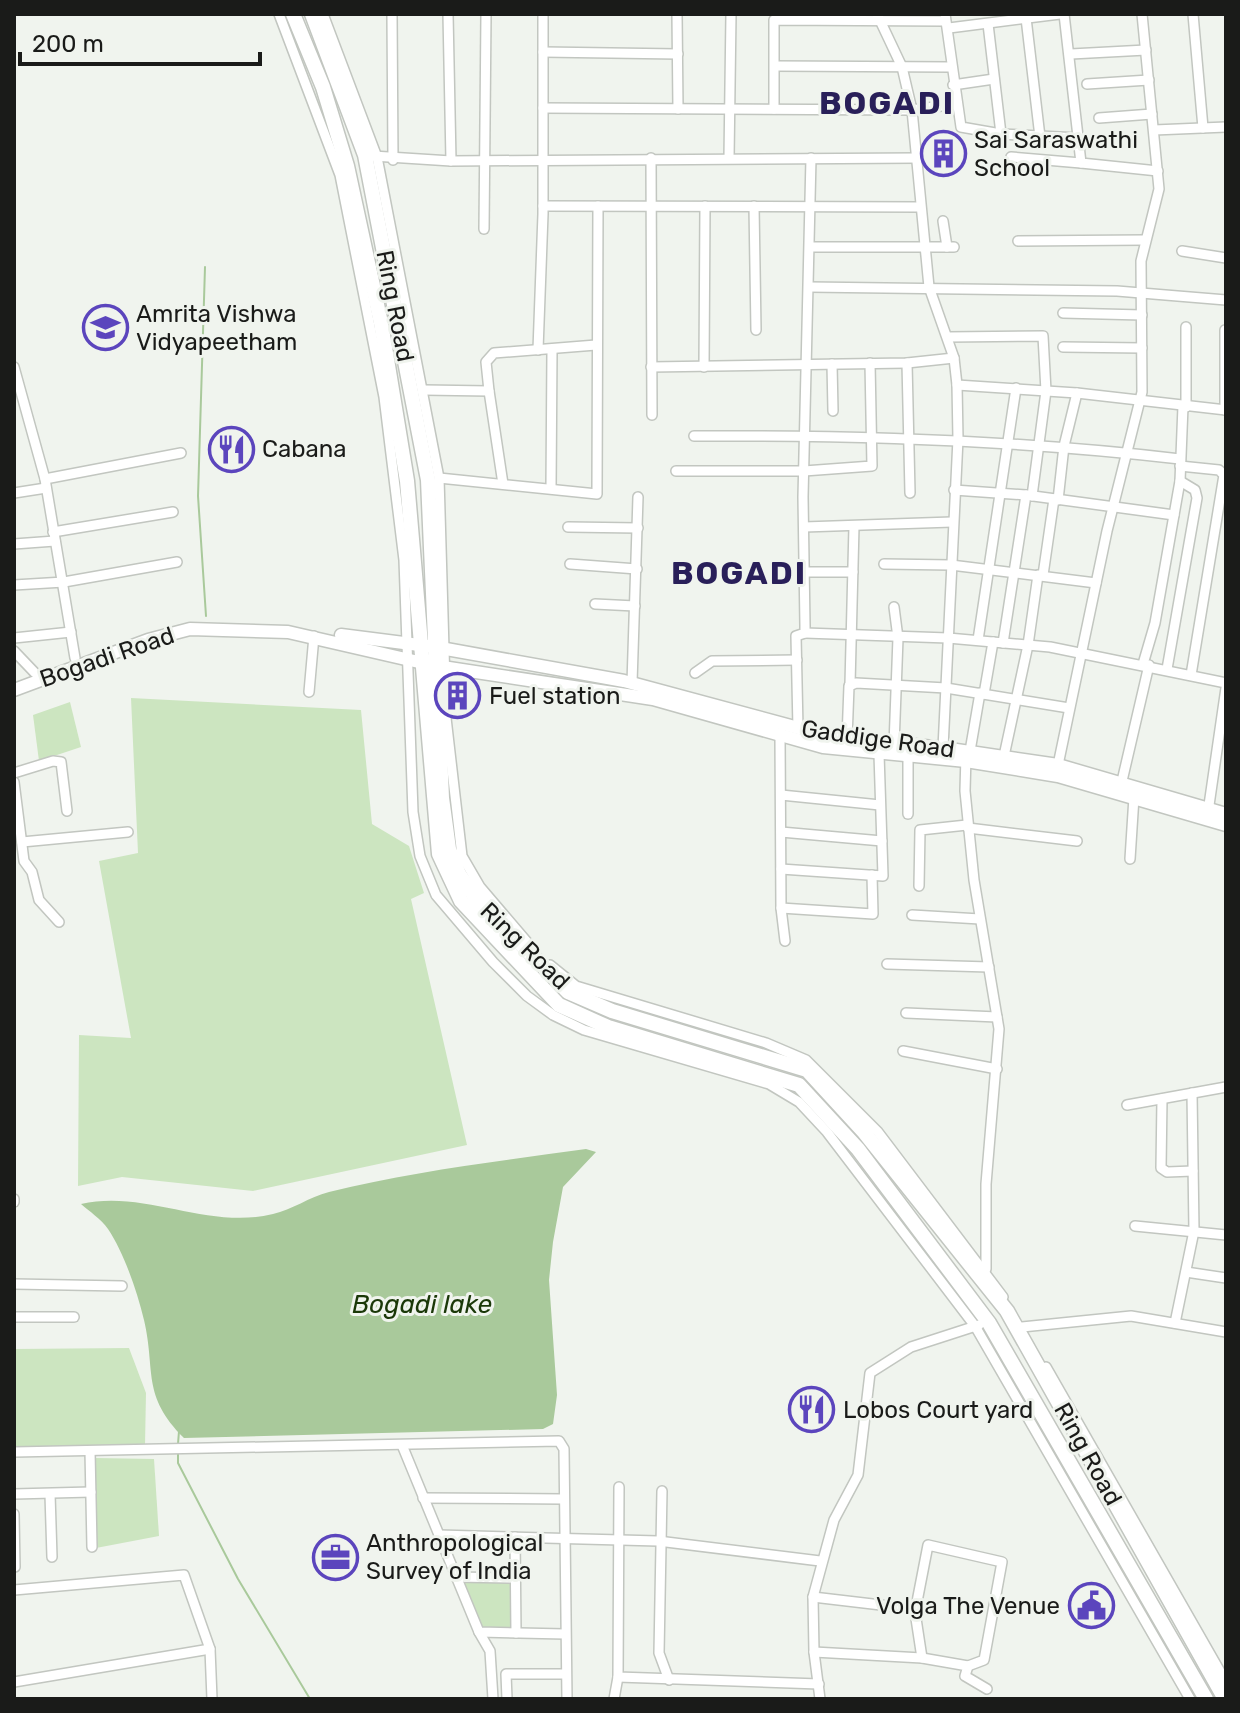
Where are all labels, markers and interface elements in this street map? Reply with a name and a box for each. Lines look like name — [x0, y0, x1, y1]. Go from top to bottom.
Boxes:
scale bar — [20, 16, 260, 66]
text: 200 m — [32, 30, 104, 58]
district label: BOGADI — [819, 84, 955, 122]
place label: Sai Saraswathi School — [974, 126, 1138, 182]
building icon: Sai Saraswathi School — [919, 130, 967, 178]
street label: Ring Road — [370, 248, 420, 364]
place label: Amrita Vishwa Vidyapeetham — [136, 300, 297, 356]
school or university icon: Amrita Vishwa Vidyapeetham — [81, 304, 129, 352]
restaurant icon: Cabana — [207, 425, 255, 473]
place label: Cabana — [262, 435, 347, 463]
district label: BOGADI — [671, 554, 807, 592]
street label: Bogadi Road — [36, 621, 178, 693]
building icon: Fuel station — [434, 672, 482, 720]
place label: Fuel station — [489, 682, 621, 710]
street label: Gaddige Road — [800, 714, 956, 764]
street label: Ring Road — [475, 897, 575, 995]
water label: Bogadi lake — [352, 1289, 493, 1320]
restaurant icon: Lobos Court yard — [788, 1386, 836, 1434]
place label: Lobos Court yard — [843, 1396, 1033, 1424]
street label: Ring Road — [1048, 1398, 1128, 1510]
place label: Anthropological Survey of India — [366, 1529, 543, 1585]
office icon: Anthropological Survey of India — [311, 1533, 359, 1581]
public building icon: Volga The Venue — [1067, 1582, 1115, 1630]
place label: Volga The Venue — [876, 1592, 1060, 1620]

